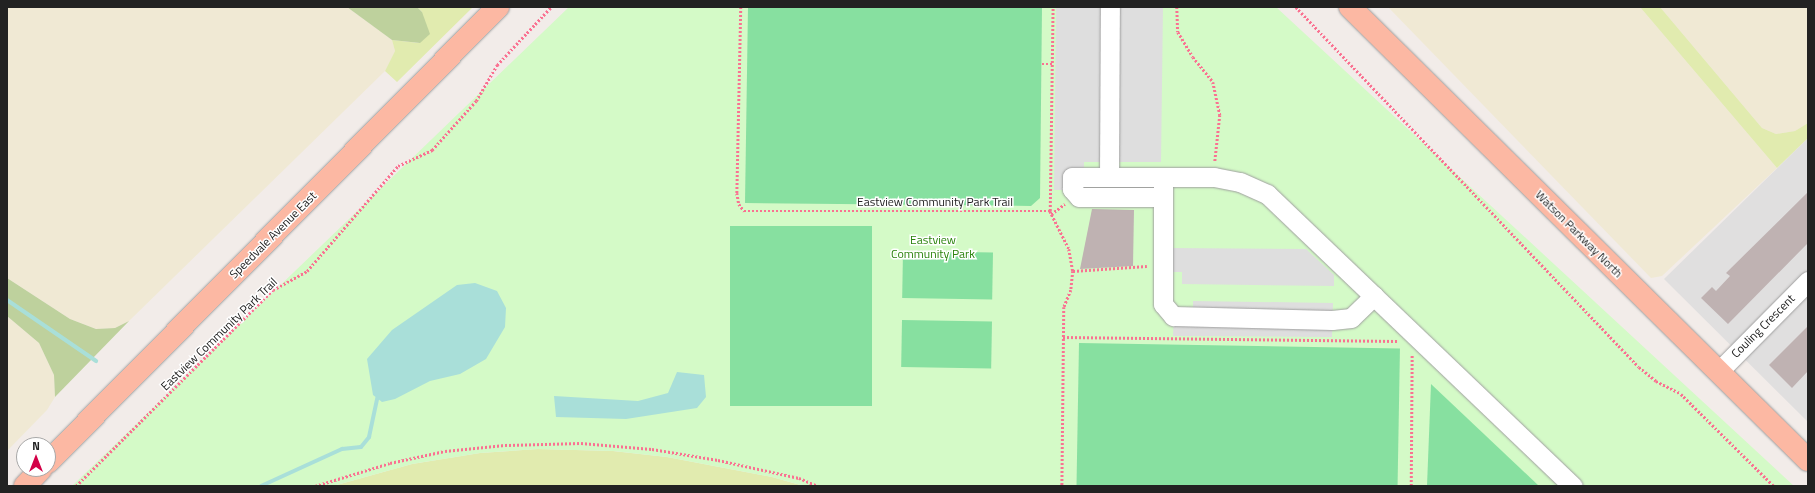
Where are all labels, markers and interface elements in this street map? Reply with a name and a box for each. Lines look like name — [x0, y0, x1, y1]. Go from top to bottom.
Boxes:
street label: Watson Parkway North — [1532, 187, 1626, 281]
street label: Speedvale Avenue East — [227, 189, 319, 281]
street label: Eastview Community Park Trail — [857, 195, 1013, 209]
park label: Eastview Community Park — [891, 233, 975, 261]
street label: Eastview Community Park Trail — [158, 275, 280, 393]
street label: Couling Crescent — [1728, 291, 1798, 361]
north arrow — [16, 437, 56, 477]
text: N — [32, 438, 40, 454]

